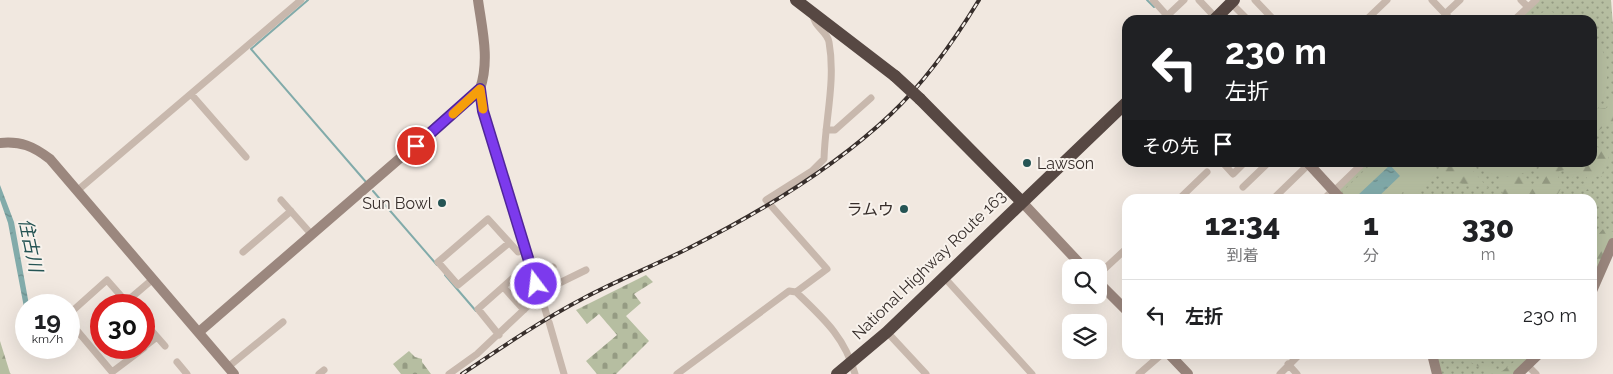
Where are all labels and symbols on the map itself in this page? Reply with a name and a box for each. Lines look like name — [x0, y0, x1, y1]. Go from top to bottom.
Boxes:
pin — [395, 125, 437, 167]
place label: Lawson — [1037, 154, 1094, 173]
marker: Lawson — [1021, 157, 1033, 169]
street label: National Highway Route 163 — [848, 187, 1010, 343]
place label: Sun Bowl — [362, 194, 433, 213]
marker: Sun Bowl — [436, 197, 448, 209]
place label: ラムウ — [846, 200, 894, 219]
marker: ラムウ — [898, 203, 910, 215]
water label: 住古川 — [15, 216, 47, 276]
position arrow — [509, 257, 561, 309]
speed limit sign: 30 — [90, 294, 155, 359]

